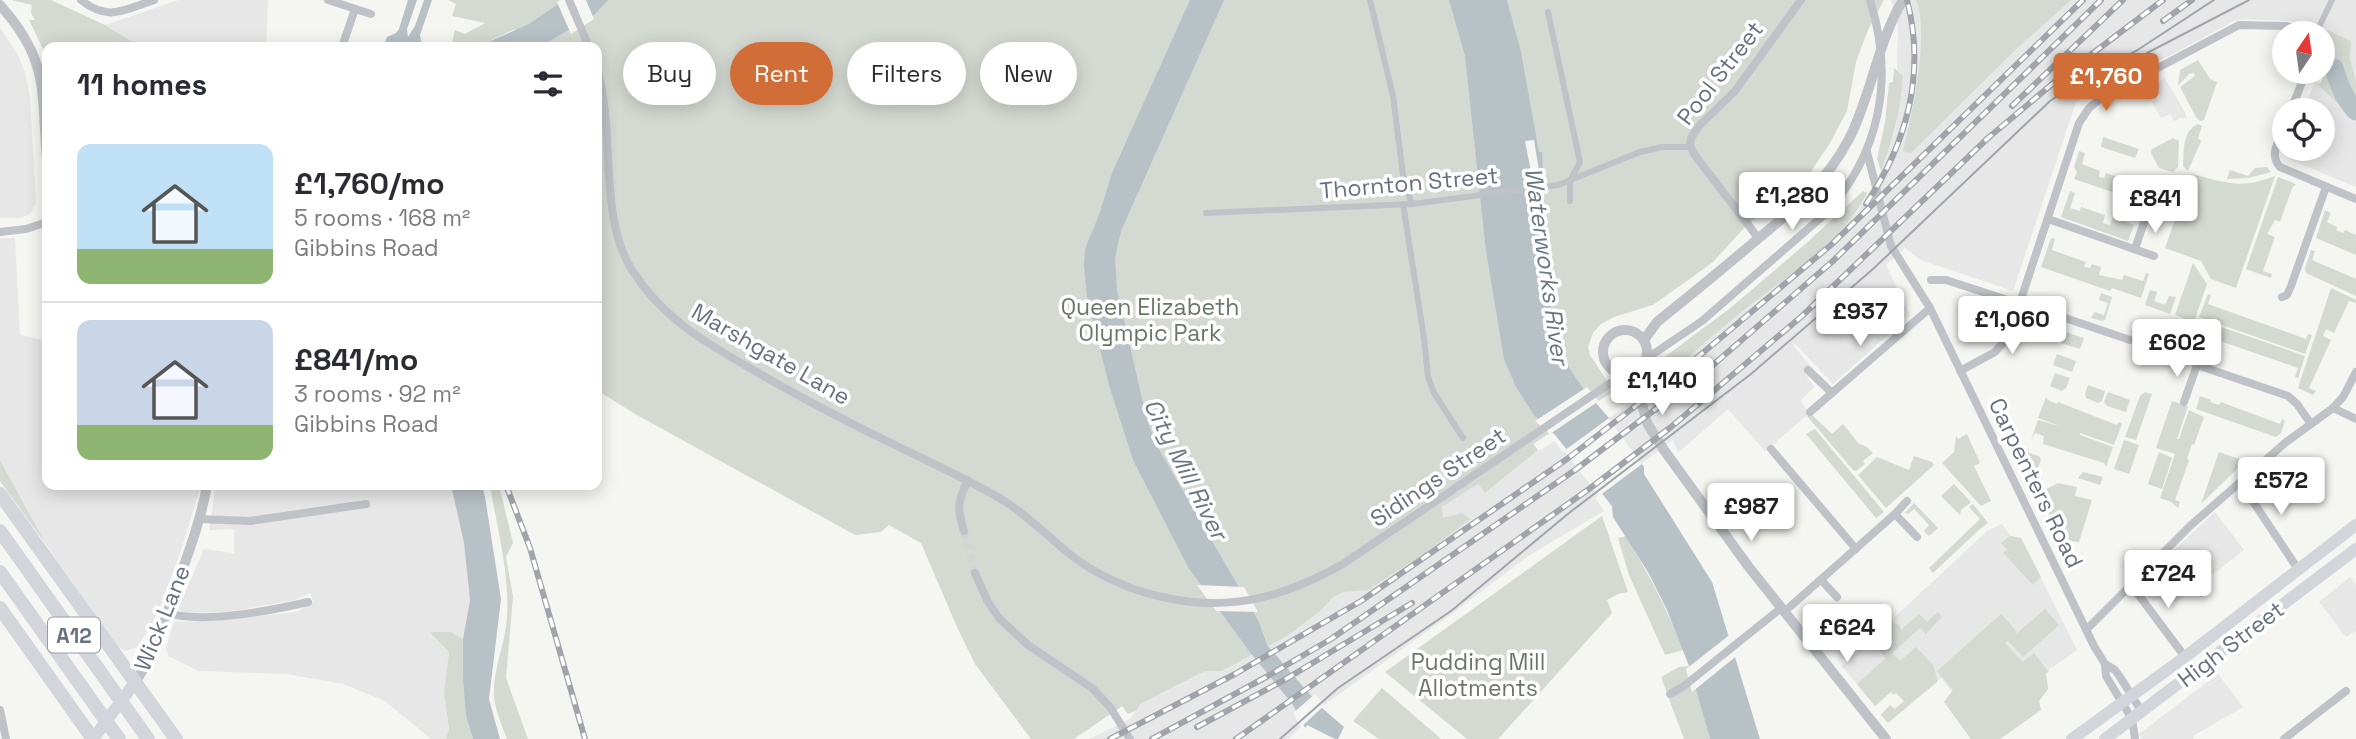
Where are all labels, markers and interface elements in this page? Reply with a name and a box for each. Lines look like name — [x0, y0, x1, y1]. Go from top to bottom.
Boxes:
street label: Pool Street — [1670, 15, 1770, 131]
north arrow — [2272, 21, 2334, 84]
map controls — [2272, 21, 2335, 161]
chip: Buy — [623, 42, 716, 105]
chip: Rent — [730, 42, 833, 105]
chip: Filters — [847, 42, 966, 105]
chip: New — [980, 42, 1077, 105]
pin: £1,760 — [2049, 54, 2163, 113]
text: £1,760 — [2070, 61, 2142, 91]
text: 11 homes — [77, 65, 207, 104]
icon: filters — [529, 65, 567, 103]
button: locate — [2272, 98, 2335, 161]
street label: Thornton Street — [1319, 160, 1499, 206]
text: £1,760/mo — [294, 164, 445, 203]
water label: Waterworks River — [1518, 165, 1577, 369]
icon: home — [133, 172, 217, 256]
pin: £1,280 — [1735, 173, 1849, 232]
pin: £841 — [2114, 176, 2196, 235]
text: £1,280 — [1755, 180, 1829, 210]
text: £841 — [2129, 183, 2181, 213]
text: 5 rooms · 168 m² — [294, 203, 471, 233]
text: Gibbins Road — [294, 233, 439, 263]
pin: £937 — [1819, 288, 1901, 348]
park label: Queen Elizabeth Olympic Park — [1061, 292, 1239, 348]
street label: Marshgate Lane — [686, 296, 856, 412]
text: £937 — [1832, 296, 1888, 326]
pin: £1,060 — [1955, 296, 2069, 356]
text: £1,060 — [1974, 304, 2050, 334]
pin: £602 — [2136, 320, 2218, 379]
text: £602 — [2148, 327, 2206, 357]
text: £841/mo — [294, 340, 418, 379]
icon: home — [133, 348, 217, 432]
pin: £1,140 — [1605, 358, 1719, 417]
text: £1,140 — [1627, 365, 1697, 395]
text: 3 rooms · 92 m² — [294, 379, 461, 409]
water label: City Mill River — [1137, 393, 1236, 547]
street label: Carpenters Road — [1982, 393, 2090, 573]
text: Gibbins Road — [294, 409, 439, 439]
street label: Sidings Street — [1364, 421, 1512, 533]
pin: £572 — [2240, 458, 2322, 517]
text: £572 — [2254, 465, 2308, 495]
pin: £987 — [1710, 484, 1792, 543]
text: £987 — [1723, 491, 1779, 521]
pin: £724 — [2127, 550, 2209, 610]
text: £724 — [2140, 558, 2196, 588]
street label: Wick Lane — [127, 561, 197, 675]
street label: High Street — [2172, 594, 2290, 694]
pin: £624 — [1806, 604, 1888, 664]
text: £624 — [1819, 612, 1875, 642]
road number: A12 — [48, 618, 100, 652]
park label: Pudding Mill Allotments — [1411, 647, 1545, 703]

